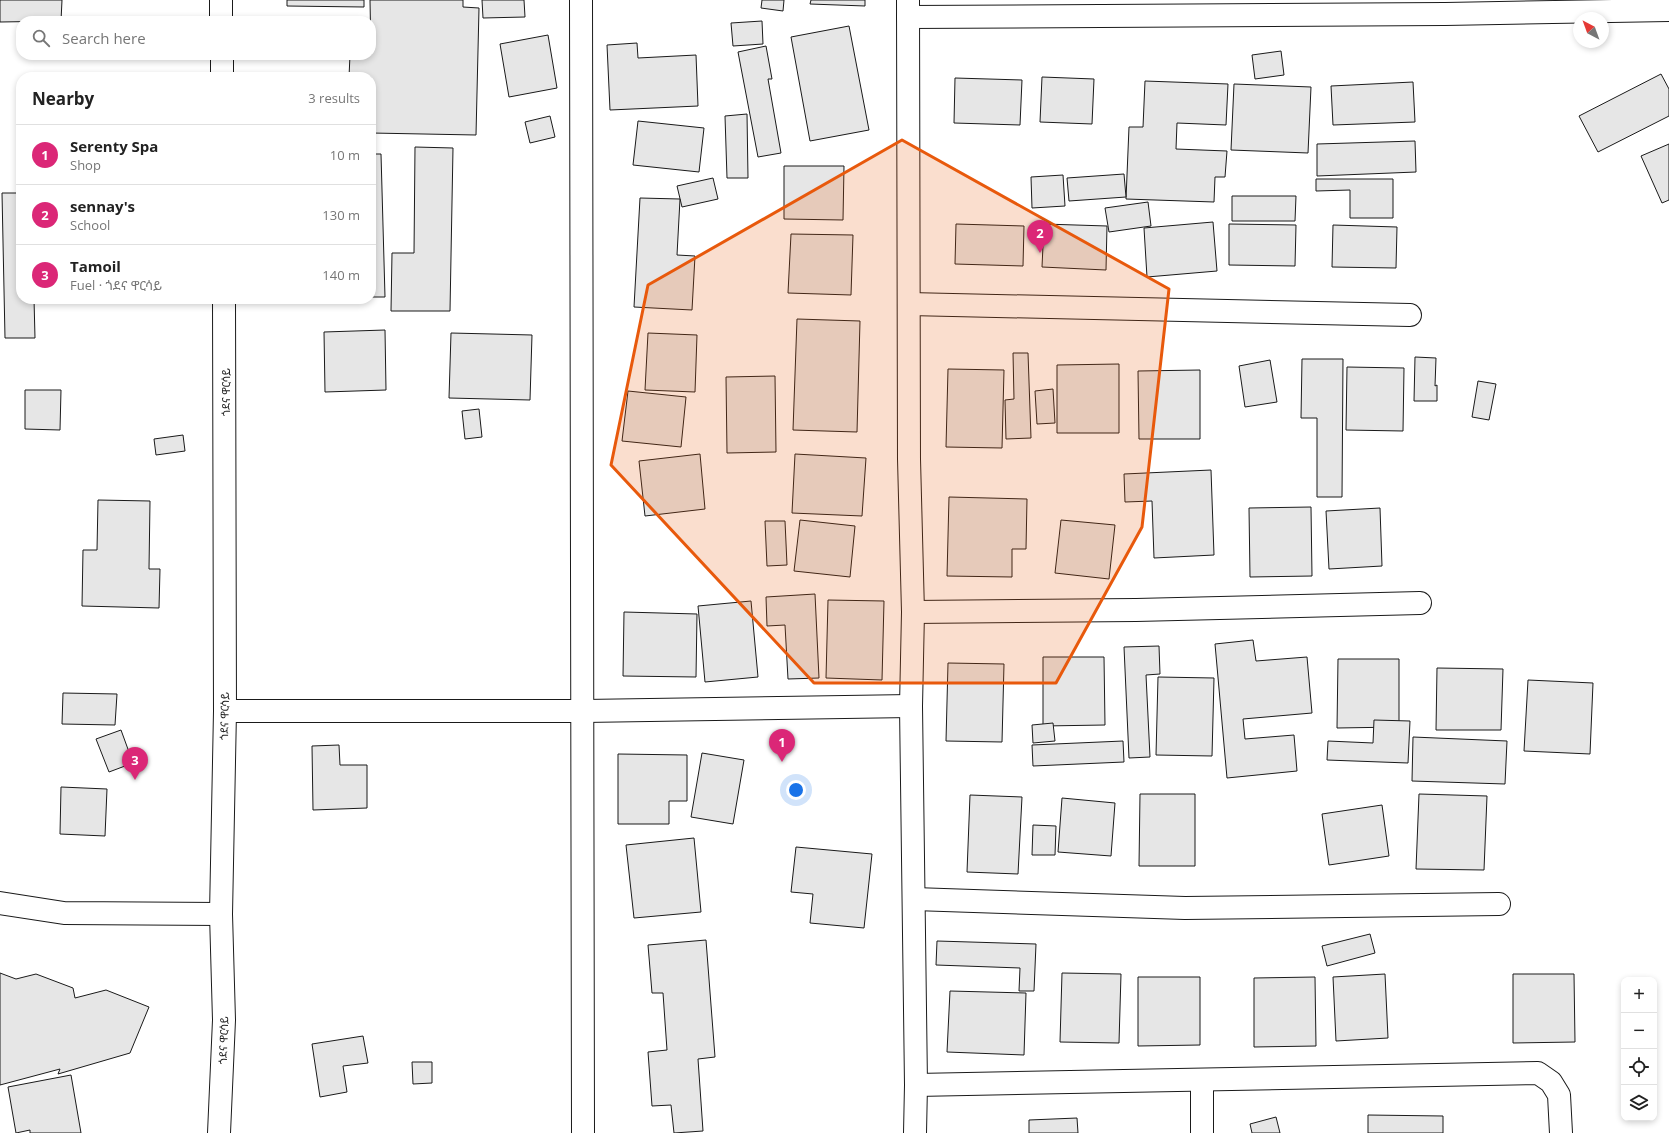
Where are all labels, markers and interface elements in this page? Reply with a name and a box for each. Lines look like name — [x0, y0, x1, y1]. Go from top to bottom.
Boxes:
north arrow — [1573, 12, 1609, 48]
search box — [16, 16, 376, 60]
icon: search — [30, 27, 52, 49]
text: Search here — [62, 28, 146, 48]
text: Nearby — [32, 87, 94, 110]
text: 3 results — [308, 89, 360, 107]
text: Serenty Spa — [70, 136, 158, 156]
text: 1 — [41, 146, 49, 164]
text: 10 m — [330, 146, 360, 164]
text: Shop — [70, 156, 101, 174]
text: sennay's — [70, 196, 135, 216]
text: 2 — [41, 206, 49, 224]
text: 130 m — [322, 206, 360, 224]
text: School — [70, 216, 110, 234]
pin: 2 — [1027, 220, 1053, 253]
text: Tamoil — [70, 256, 121, 276]
text: 3 — [41, 266, 49, 284]
text: 140 m — [322, 266, 360, 284]
text: Fuel · ጎደና ዋርሳይ — [70, 276, 162, 294]
street label: ጎደና ዋርሳይ — [218, 368, 233, 416]
street label: ጎደና ዋርሳይ — [216, 692, 232, 740]
pin: 1 — [769, 729, 795, 762]
pin: 3 — [122, 747, 148, 780]
your location — [786, 780, 806, 800]
map controls — [1621, 977, 1657, 1121]
button: + — [1621, 977, 1657, 1013]
button: − — [1621, 1013, 1657, 1049]
street label: ጎደና ዋርሳይ — [215, 1016, 231, 1064]
button: locate — [1621, 1049, 1657, 1085]
button: layers — [1621, 1085, 1657, 1121]

